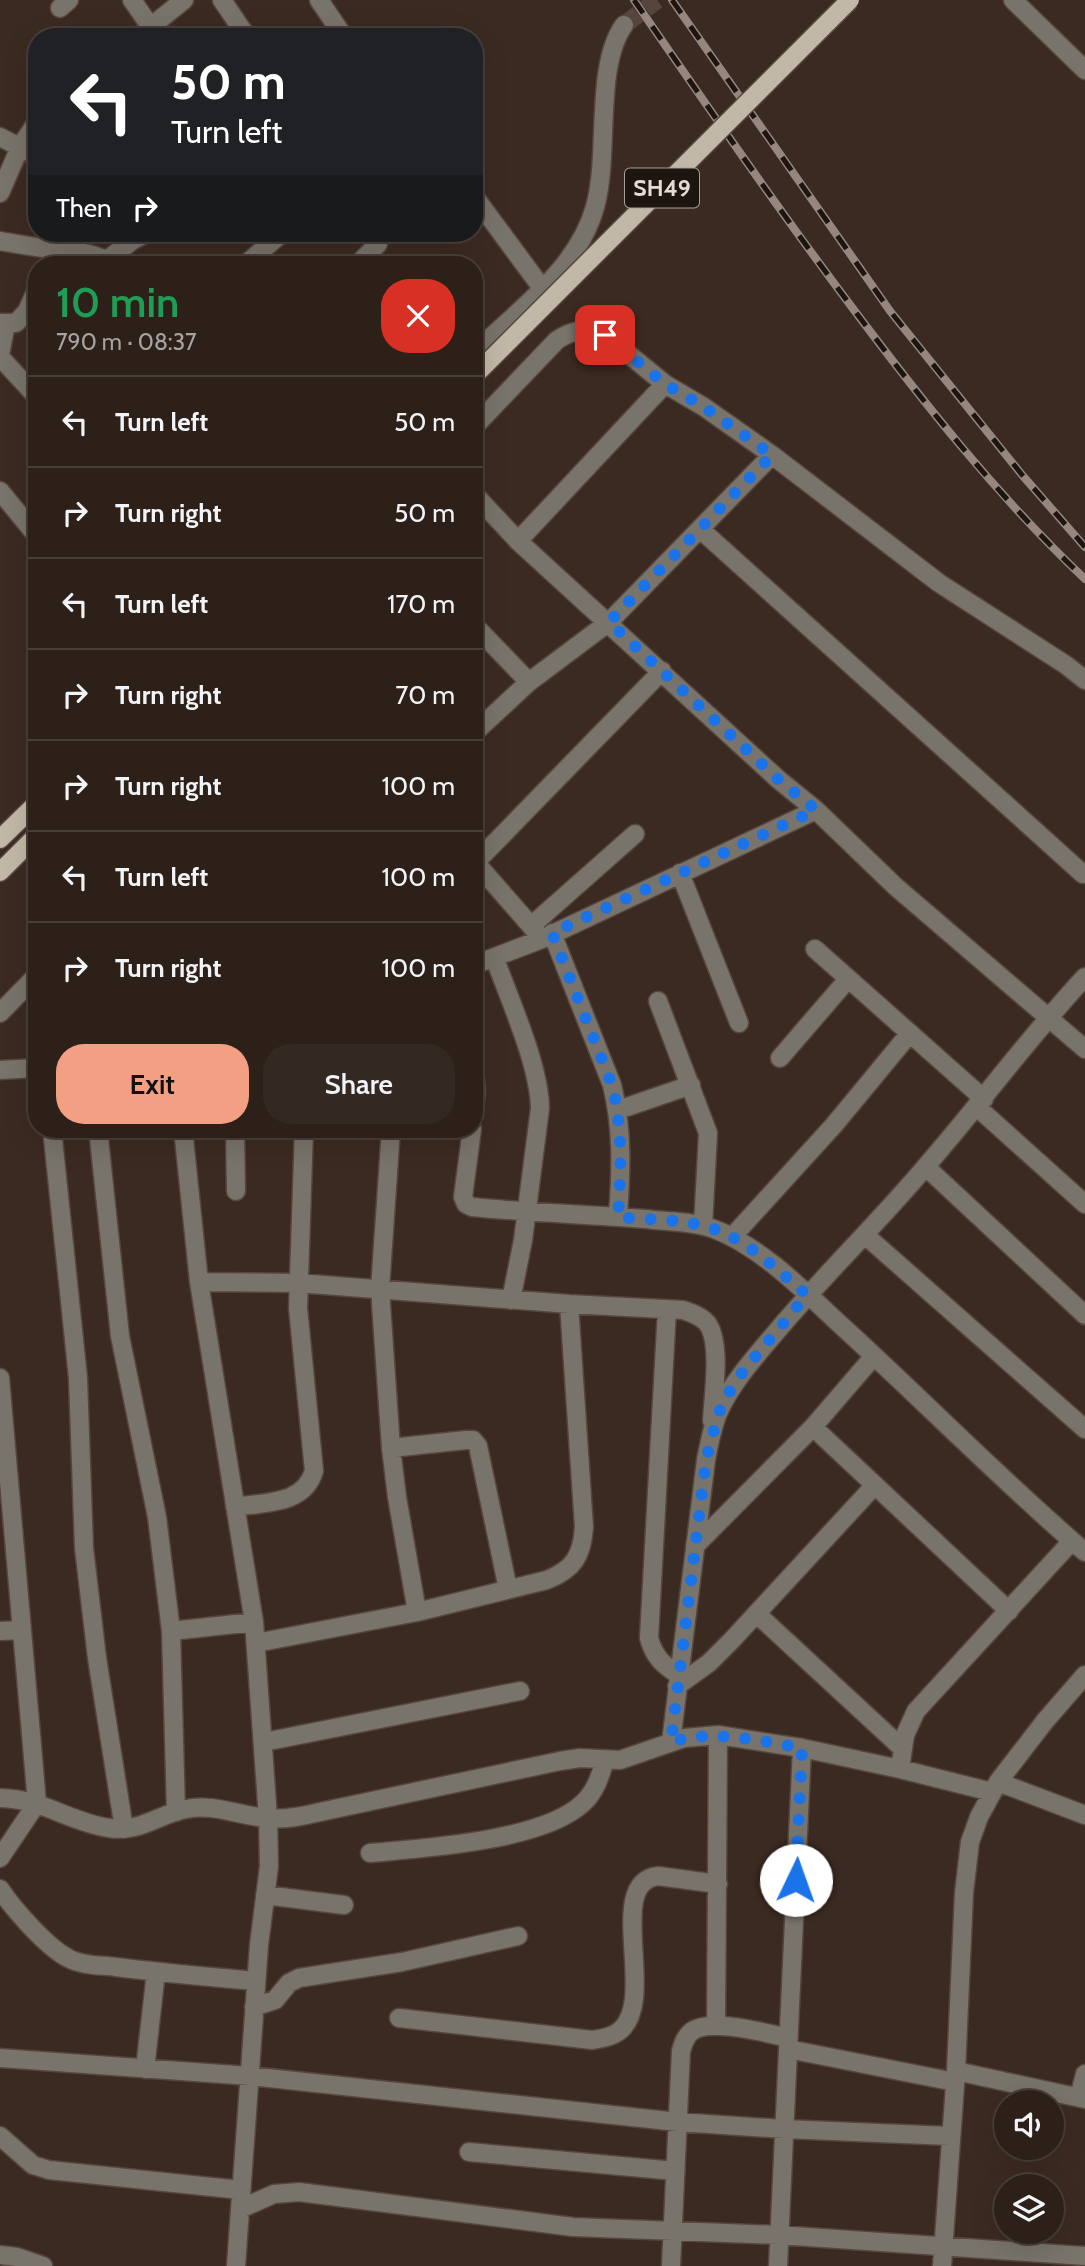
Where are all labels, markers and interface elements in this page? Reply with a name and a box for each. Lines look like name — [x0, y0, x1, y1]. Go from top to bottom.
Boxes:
text: 50 m — [171, 52, 286, 111]
icon: left — [56, 56, 147, 147]
text: Turn left — [171, 112, 282, 151]
road number: SH49 — [625, 168, 699, 208]
icon: right — [126, 189, 164, 227]
text: Then — [56, 192, 112, 224]
text: 10 min — [56, 276, 179, 328]
button: close — [381, 279, 455, 353]
pin — [575, 305, 635, 365]
icon: arrive — [586, 316, 624, 354]
text: 790 m · 08:37 — [56, 328, 197, 356]
icon: left — [56, 403, 94, 441]
text: Turn left — [115, 406, 208, 438]
text: 50 m — [394, 406, 455, 438]
icon: right — [56, 494, 94, 532]
text: Turn right — [115, 497, 221, 529]
text: 50 m — [394, 497, 455, 529]
icon: left — [56, 585, 94, 623]
text: Turn left — [115, 588, 208, 620]
text: 170 m — [387, 588, 455, 620]
icon: right — [56, 676, 94, 714]
text: Turn right — [115, 679, 221, 711]
text: 70 m — [395, 679, 455, 711]
icon: right — [56, 767, 94, 805]
text: Turn right — [115, 770, 221, 802]
text: 100 m — [382, 770, 455, 802]
icon: left — [56, 858, 94, 896]
text: Turn left — [115, 861, 208, 893]
text: 100 m — [382, 861, 455, 893]
icon: right — [56, 949, 94, 987]
text: Turn right — [115, 952, 221, 984]
text: 100 m — [382, 952, 455, 984]
button: Exit — [56, 1044, 249, 1124]
button: Share — [263, 1044, 455, 1124]
position arrow — [759, 1843, 833, 1917]
map controls — [994, 2090, 1064, 2244]
button: sound — [994, 2090, 1064, 2160]
button: layers — [994, 2174, 1064, 2244]

